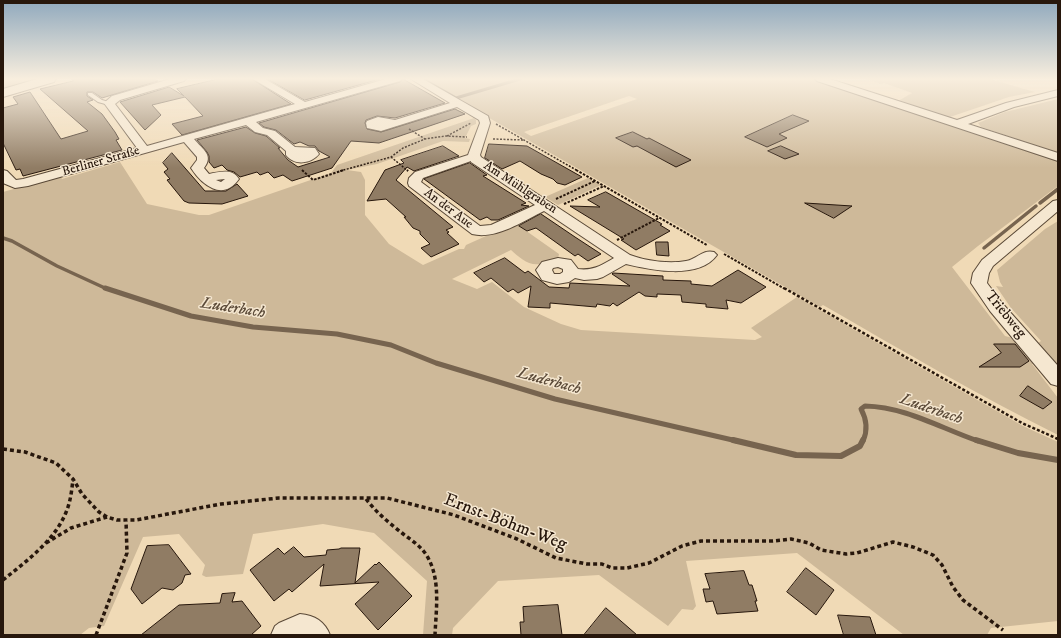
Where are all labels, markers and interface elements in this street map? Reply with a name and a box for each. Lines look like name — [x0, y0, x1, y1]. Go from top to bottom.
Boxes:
street label: Berliner Straße — [60, 143, 142, 181]
street label: Am Mühlgraben — [480, 158, 560, 218]
street label: An der Aue — [420, 186, 476, 232]
street label: Triebweg — [981, 288, 1029, 342]
water label: Luderbach — [199, 294, 267, 324]
water label: Luderbach — [515, 364, 583, 400]
water label: Luderbach — [897, 390, 965, 430]
street label: Ernst-Böhm-Weg — [440, 490, 570, 556]

